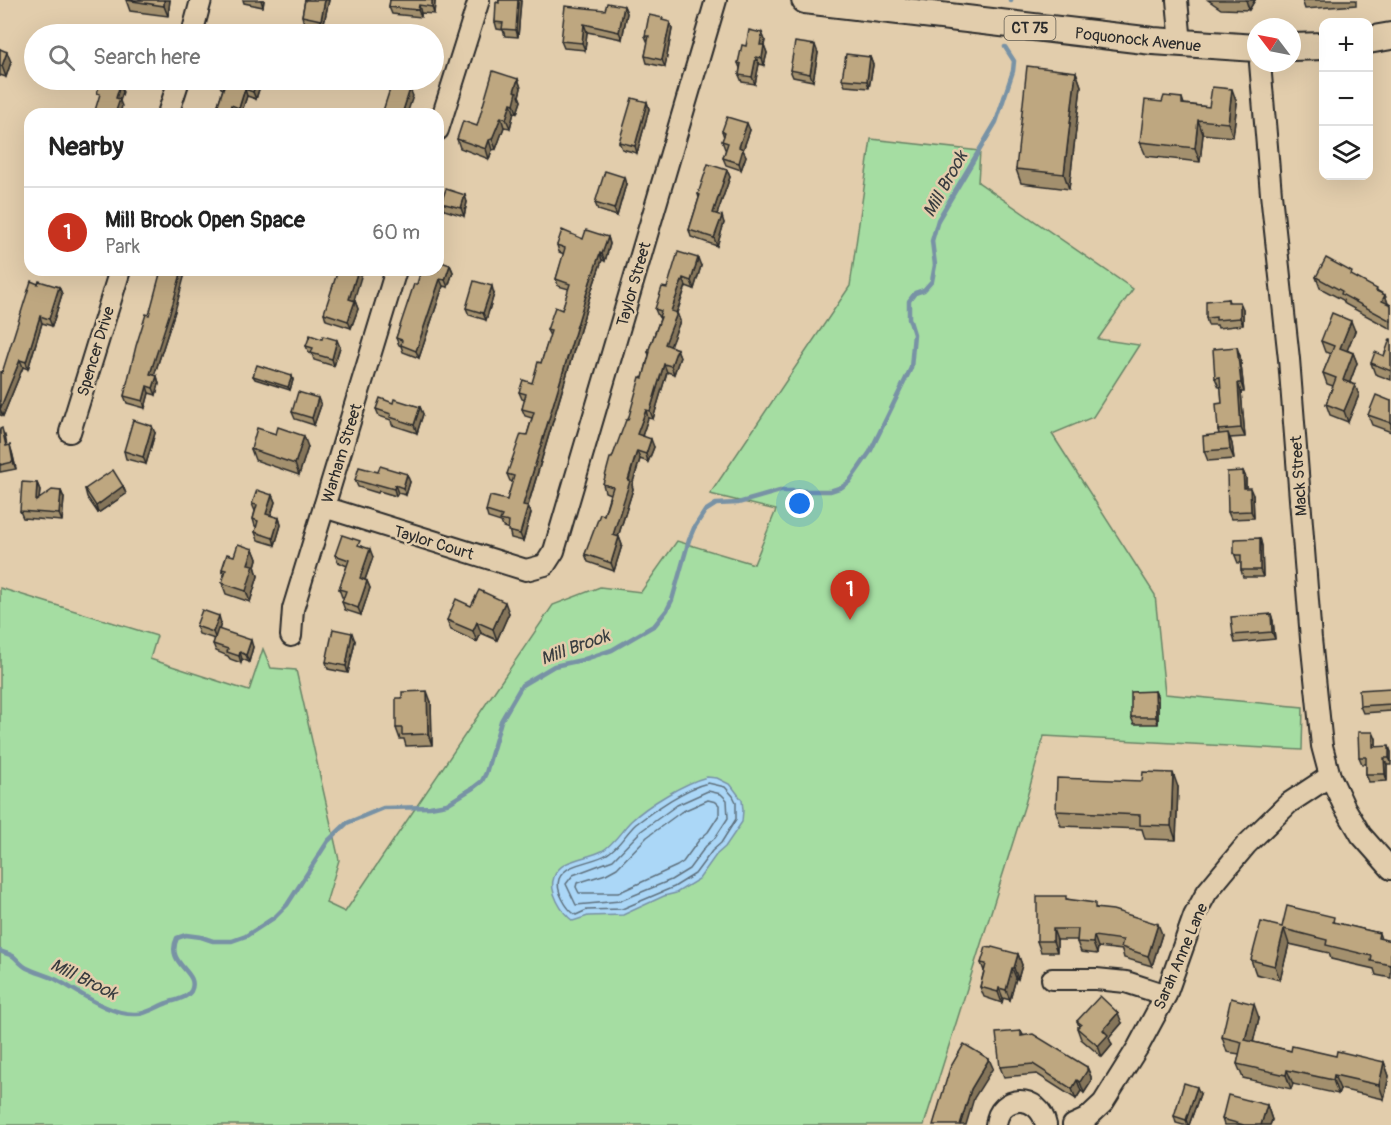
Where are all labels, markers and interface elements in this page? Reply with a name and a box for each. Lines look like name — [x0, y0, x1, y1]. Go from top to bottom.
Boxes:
road number: CT 75 — [1004, 16, 1056, 40]
north arrow — [1247, 18, 1301, 72]
map controls — [1319, 18, 1373, 180]
button: + — [1319, 18, 1373, 72]
street label: Poquonock Avenue — [1074, 23, 1202, 57]
search box — [24, 24, 444, 90]
icon: search — [45, 41, 78, 74]
text: Search here — [93, 43, 200, 71]
button: − — [1319, 72, 1373, 126]
button: layers — [1319, 126, 1373, 180]
text: Nearby — [48, 131, 124, 163]
water label: Mill Brook — [918, 146, 974, 221]
text: Mill Brook Open Space — [105, 206, 305, 234]
text: 1 — [64, 220, 71, 245]
text: 60 m — [373, 220, 420, 245]
text: Park — [105, 234, 140, 259]
street label: Taylor Street — [612, 239, 656, 329]
street label: Spencer Drive — [73, 304, 119, 399]
street label: Warham Street — [317, 401, 367, 505]
street label: Mack Street — [1286, 434, 1312, 517]
your location — [785, 489, 814, 518]
street label: Taylor Court — [391, 521, 477, 565]
pin: 1 — [830, 570, 870, 620]
water label: Mill Brook — [538, 624, 614, 671]
street label: Sarah Anne Lane — [1150, 900, 1212, 1013]
water label: Mill Brook — [47, 953, 122, 1006]

